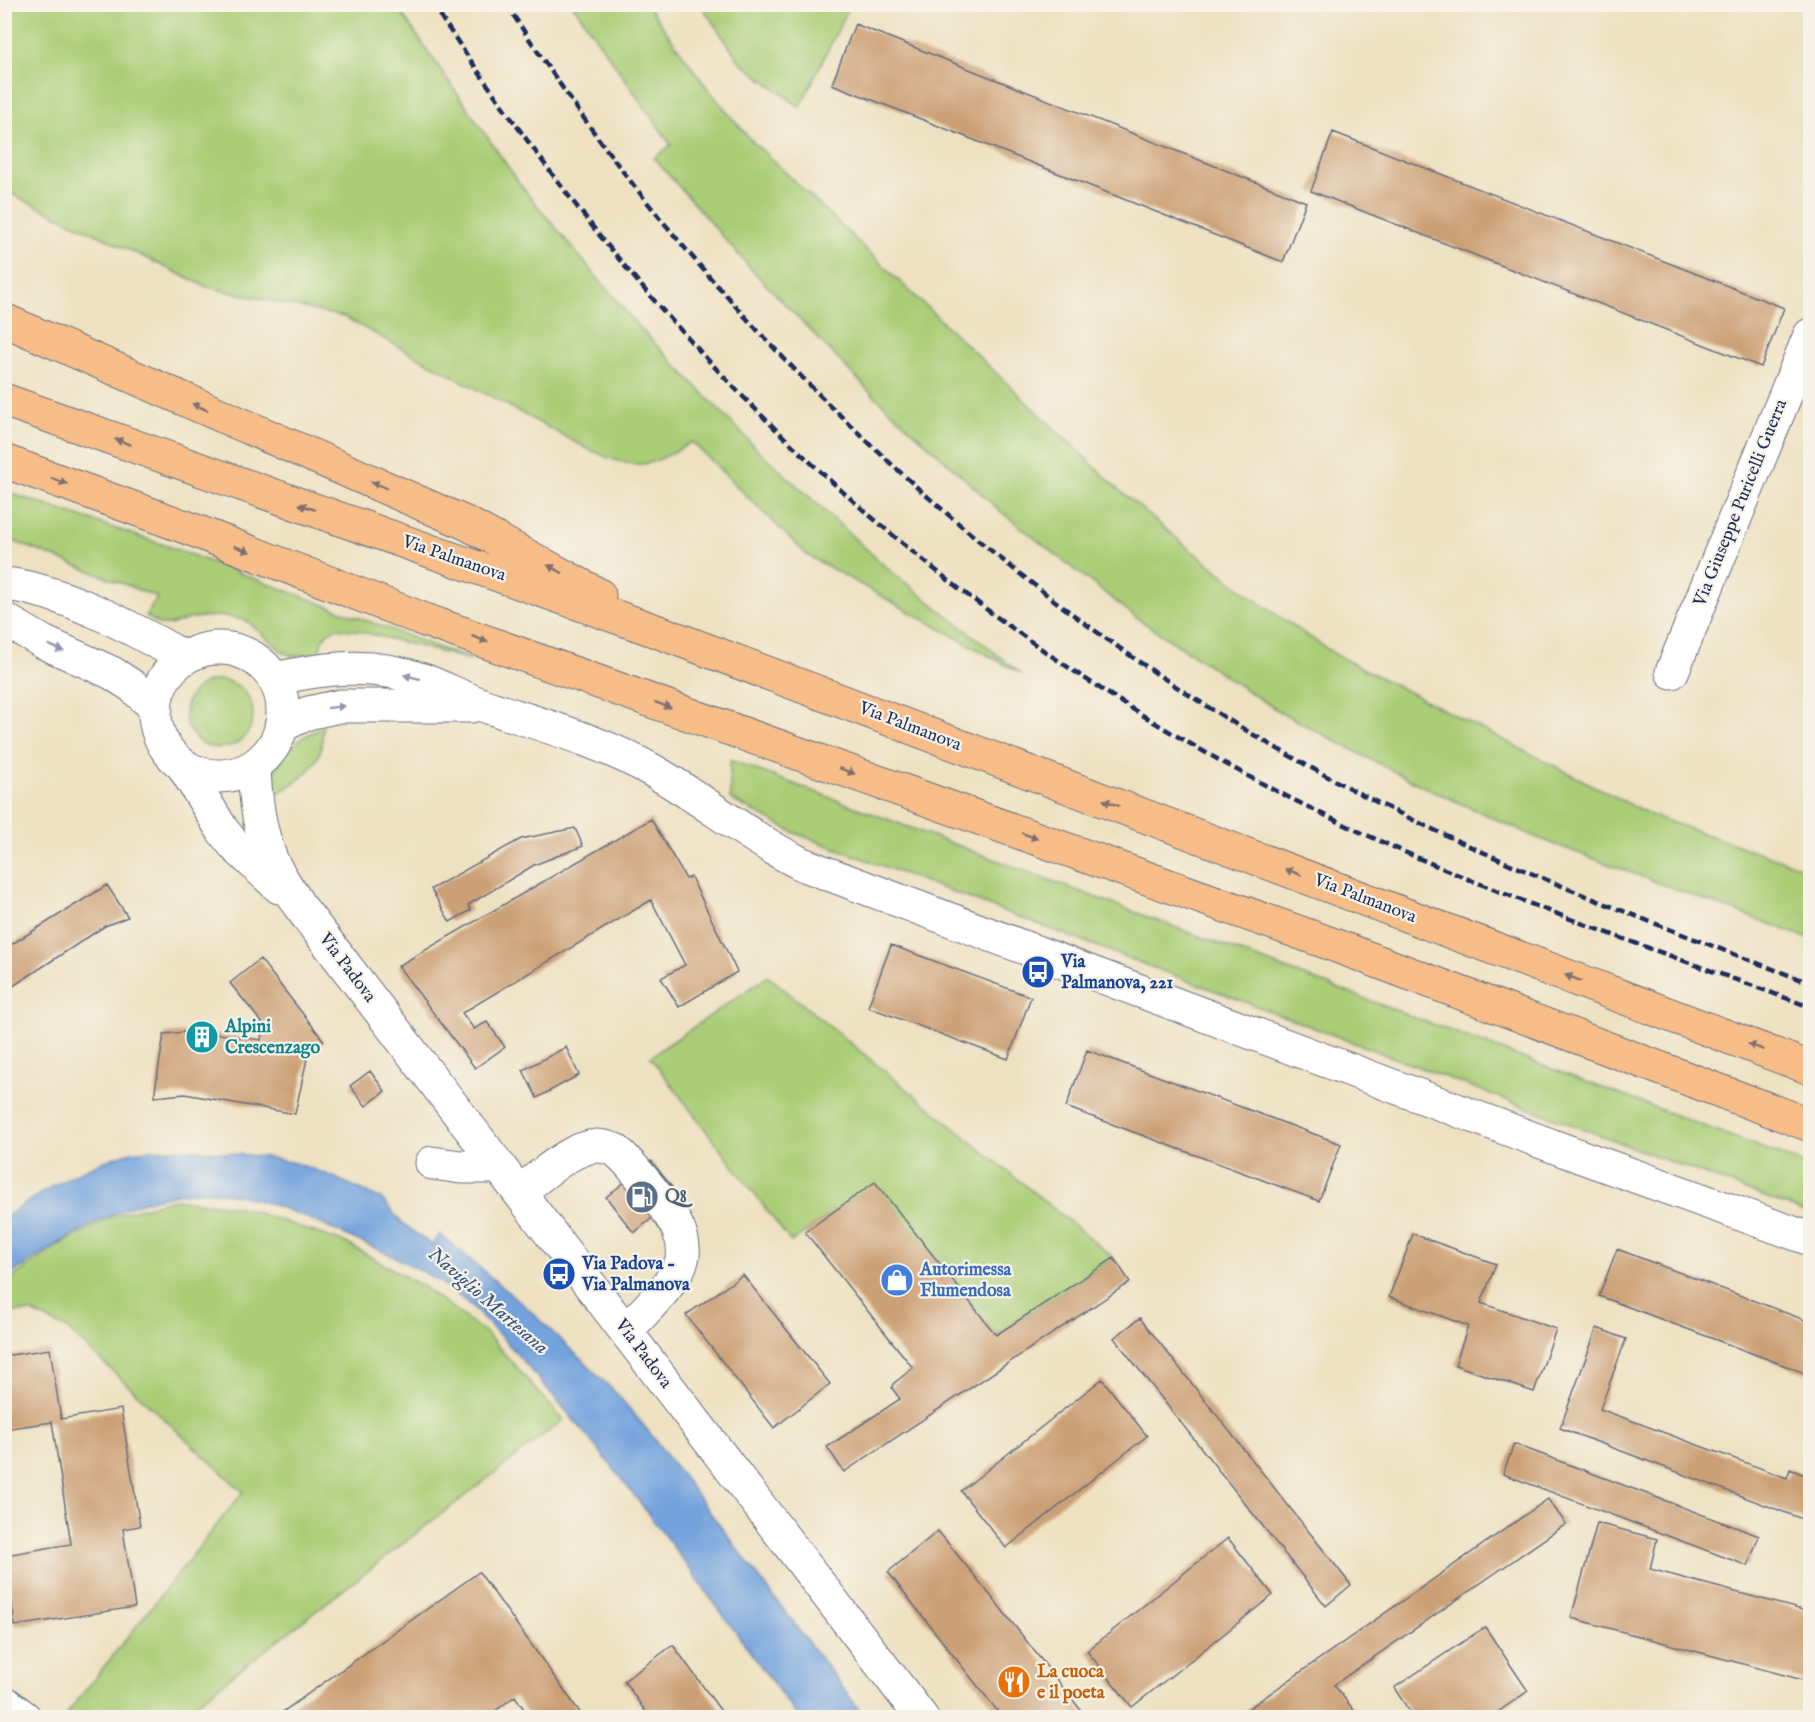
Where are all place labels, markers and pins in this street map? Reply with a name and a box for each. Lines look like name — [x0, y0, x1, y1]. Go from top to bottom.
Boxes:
place label: Via Palmanova, 221 — [1060, 951, 1173, 995]
bus stop icon: Via Palmanova, 221 — [1020, 954, 1056, 990]
place label: Alpini Crescenzago — [224, 1016, 320, 1060]
building icon: Alpini Crescenzago — [184, 1019, 220, 1055]
fuel station icon: Q8 — [624, 1179, 660, 1215]
place label: Q8 — [665, 1186, 693, 1209]
place label: Via Padova - Via Palmanova — [581, 1253, 691, 1297]
bus stop icon: Via Padova - Via Palmanova — [541, 1256, 577, 1292]
place label: Autorimessa Flumendosa — [919, 1259, 1012, 1303]
shop icon: Autorimessa Flumendosa — [879, 1262, 915, 1298]
place label: La cuoca e il poeta — [1037, 1661, 1106, 1705]
restaurant icon: La cuoca e il poeta — [996, 1664, 1032, 1700]

